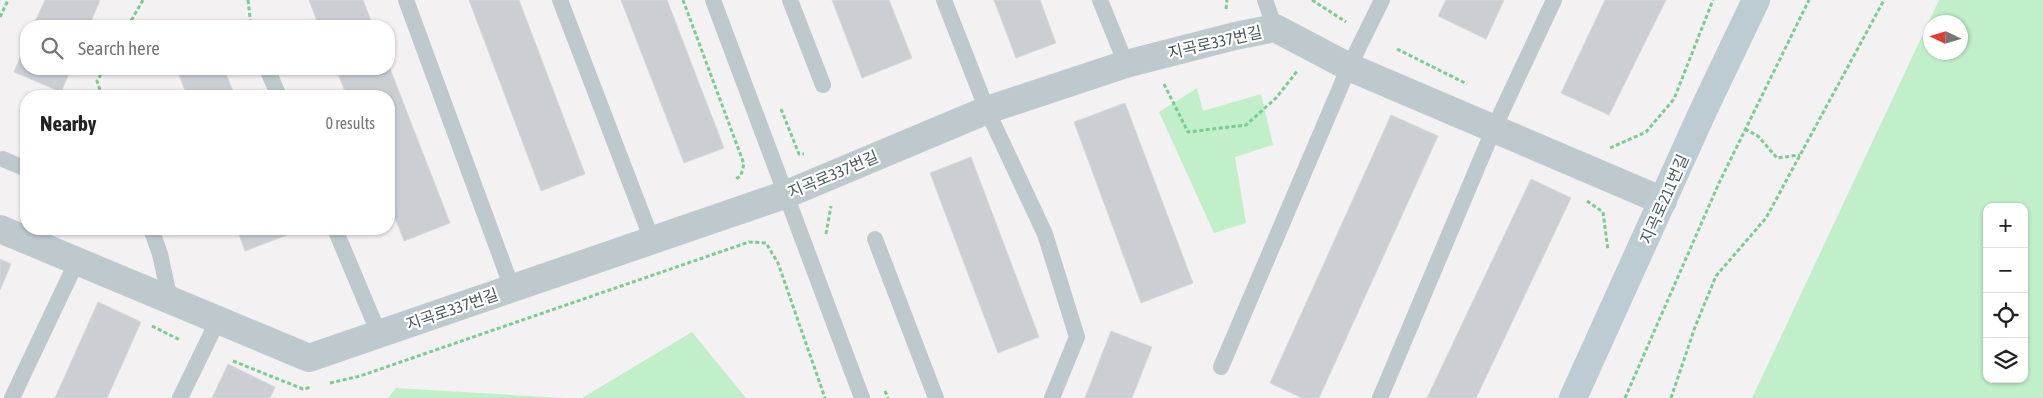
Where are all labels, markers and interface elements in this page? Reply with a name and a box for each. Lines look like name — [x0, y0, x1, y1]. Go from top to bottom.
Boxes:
north arrow — [1923, 15, 1968, 60]
search box — [20, 20, 395, 75]
street label: 지곡로337번길 — [1166, 22, 1264, 62]
icon: search — [38, 34, 66, 62]
text: Search here — [78, 37, 160, 59]
text: Nearby — [40, 111, 96, 135]
text: 0 results — [325, 114, 375, 132]
street label: 지곡로337번길 — [785, 147, 881, 201]
street label: 지곡로211번길 — [1636, 151, 1692, 247]
map controls — [1983, 203, 2028, 383]
button: + — [1983, 203, 2028, 248]
button: − — [1983, 248, 2028, 293]
street label: 지곡로337번길 — [404, 285, 500, 333]
button: locate — [1983, 293, 2028, 338]
button: layers — [1983, 338, 2028, 383]

